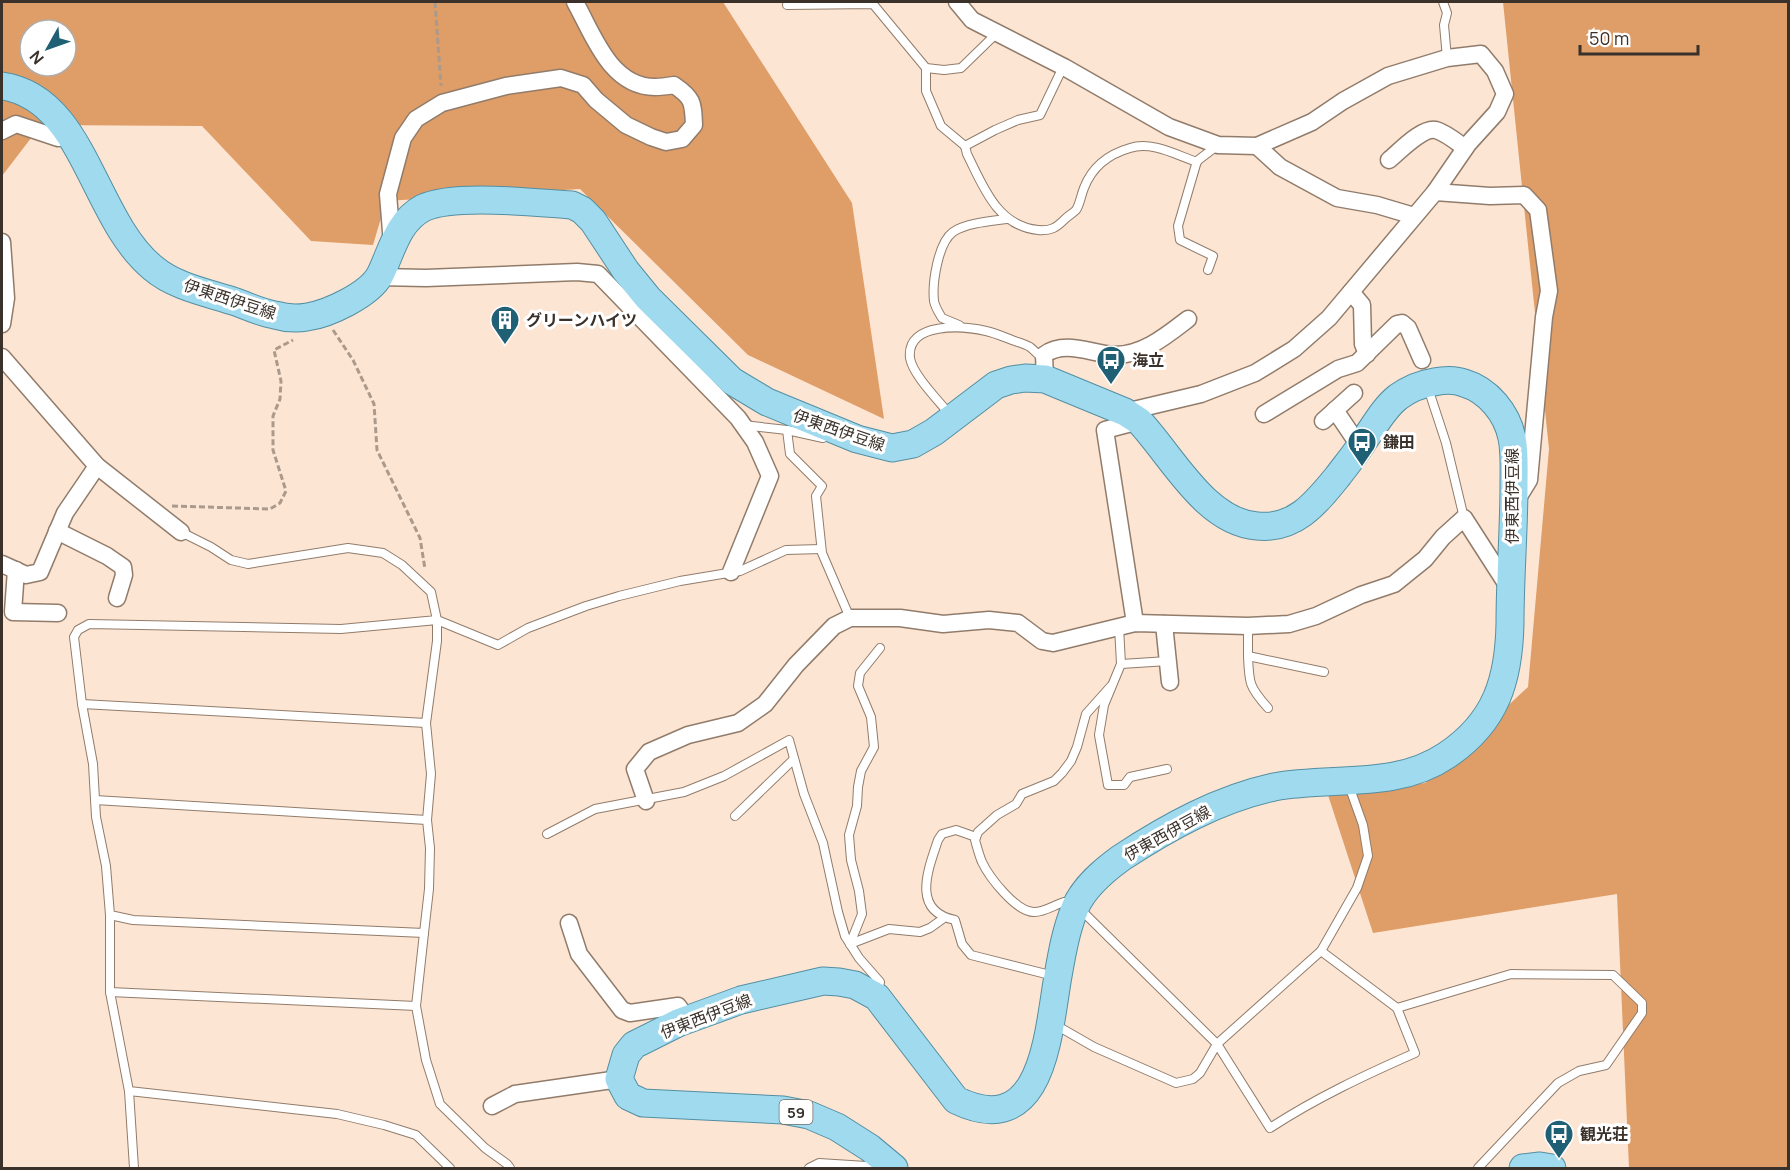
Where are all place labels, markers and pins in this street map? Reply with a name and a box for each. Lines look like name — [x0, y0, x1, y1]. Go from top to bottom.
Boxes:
building icon: グリーンハイツ — [489, 304, 521, 346]
place label: グリーンハイツ — [526, 309, 637, 331]
bus stop icon: 海立 — [1095, 344, 1127, 386]
place label: 海立 — [1132, 349, 1164, 371]
bus stop icon: 鎌田 — [1346, 426, 1378, 468]
place label: 鎌田 — [1383, 431, 1415, 453]
bus stop icon: 観光荘 — [1543, 1118, 1575, 1160]
place label: 観光荘 — [1580, 1123, 1628, 1145]

